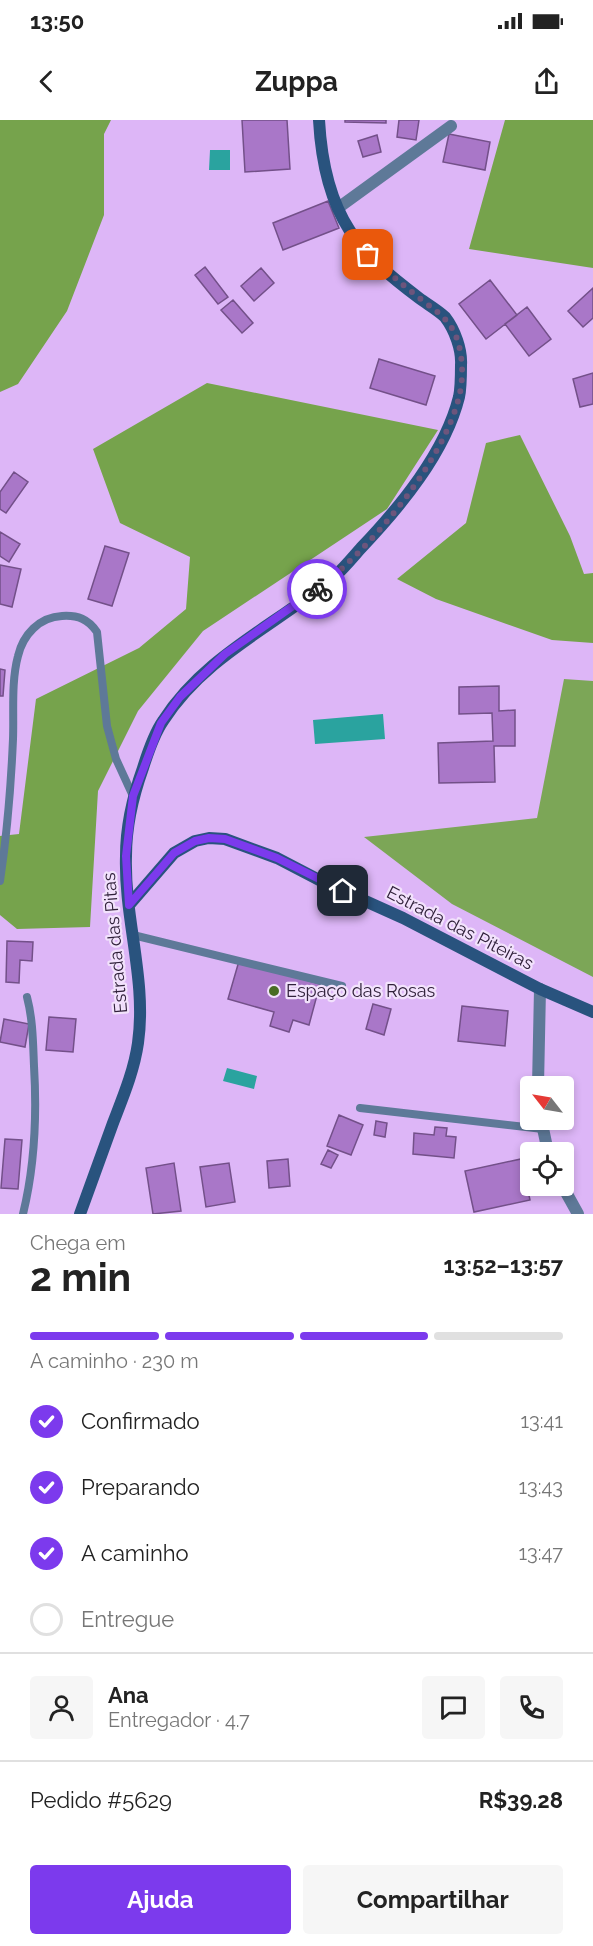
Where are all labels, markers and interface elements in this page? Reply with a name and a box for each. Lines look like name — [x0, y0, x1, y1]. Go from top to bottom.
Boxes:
text: 13:50 — [30, 8, 84, 34]
icon: back — [30, 65, 63, 98]
icon: share — [530, 65, 563, 98]
text: Zuppa — [255, 66, 338, 97]
pin — [342, 229, 393, 280]
icon: bag — [351, 238, 384, 271]
courier — [287, 559, 347, 619]
icon: bike — [301, 573, 334, 606]
pin — [317, 865, 368, 916]
street label: Estrada das Pitas — [98, 871, 131, 1014]
icon: home — [326, 874, 359, 907]
street label: Estrada das Piteiras — [383, 881, 537, 974]
place label: Espaço das Rosas — [286, 980, 436, 1001]
marker: Espaço das Rosas — [267, 984, 281, 998]
north arrow — [520, 1076, 574, 1130]
map controls — [520, 1076, 574, 1196]
button: locate — [520, 1142, 574, 1196]
text: Chega em — [30, 1231, 126, 1255]
text: 13:52–13:57 — [443, 1252, 563, 1278]
text: 2 min — [30, 1254, 131, 1300]
text: A caminho · 230 m — [30, 1349, 199, 1373]
icon: check — [30, 1405, 63, 1438]
text: Confirmado — [81, 1408, 200, 1434]
text: 13:41 — [521, 1409, 563, 1433]
icon: check — [30, 1471, 63, 1504]
text: Preparando — [81, 1474, 200, 1500]
text: 13:43 — [518, 1475, 563, 1499]
icon: check — [30, 1537, 63, 1570]
text: A caminho — [81, 1540, 189, 1566]
text: 13:47 — [518, 1541, 563, 1565]
text: Entregue — [81, 1606, 174, 1632]
button: person — [30, 1676, 93, 1739]
button: chat — [422, 1676, 485, 1739]
button: phone — [500, 1676, 563, 1739]
text: Ana — [108, 1682, 149, 1708]
text: Entregador · 4.7 — [108, 1708, 250, 1732]
text: Pedido #5629 — [30, 1787, 172, 1813]
text: R$39.28 — [479, 1787, 563, 1813]
button: Ajuda — [30, 1865, 291, 1934]
button: Compartilhar — [303, 1865, 563, 1934]

